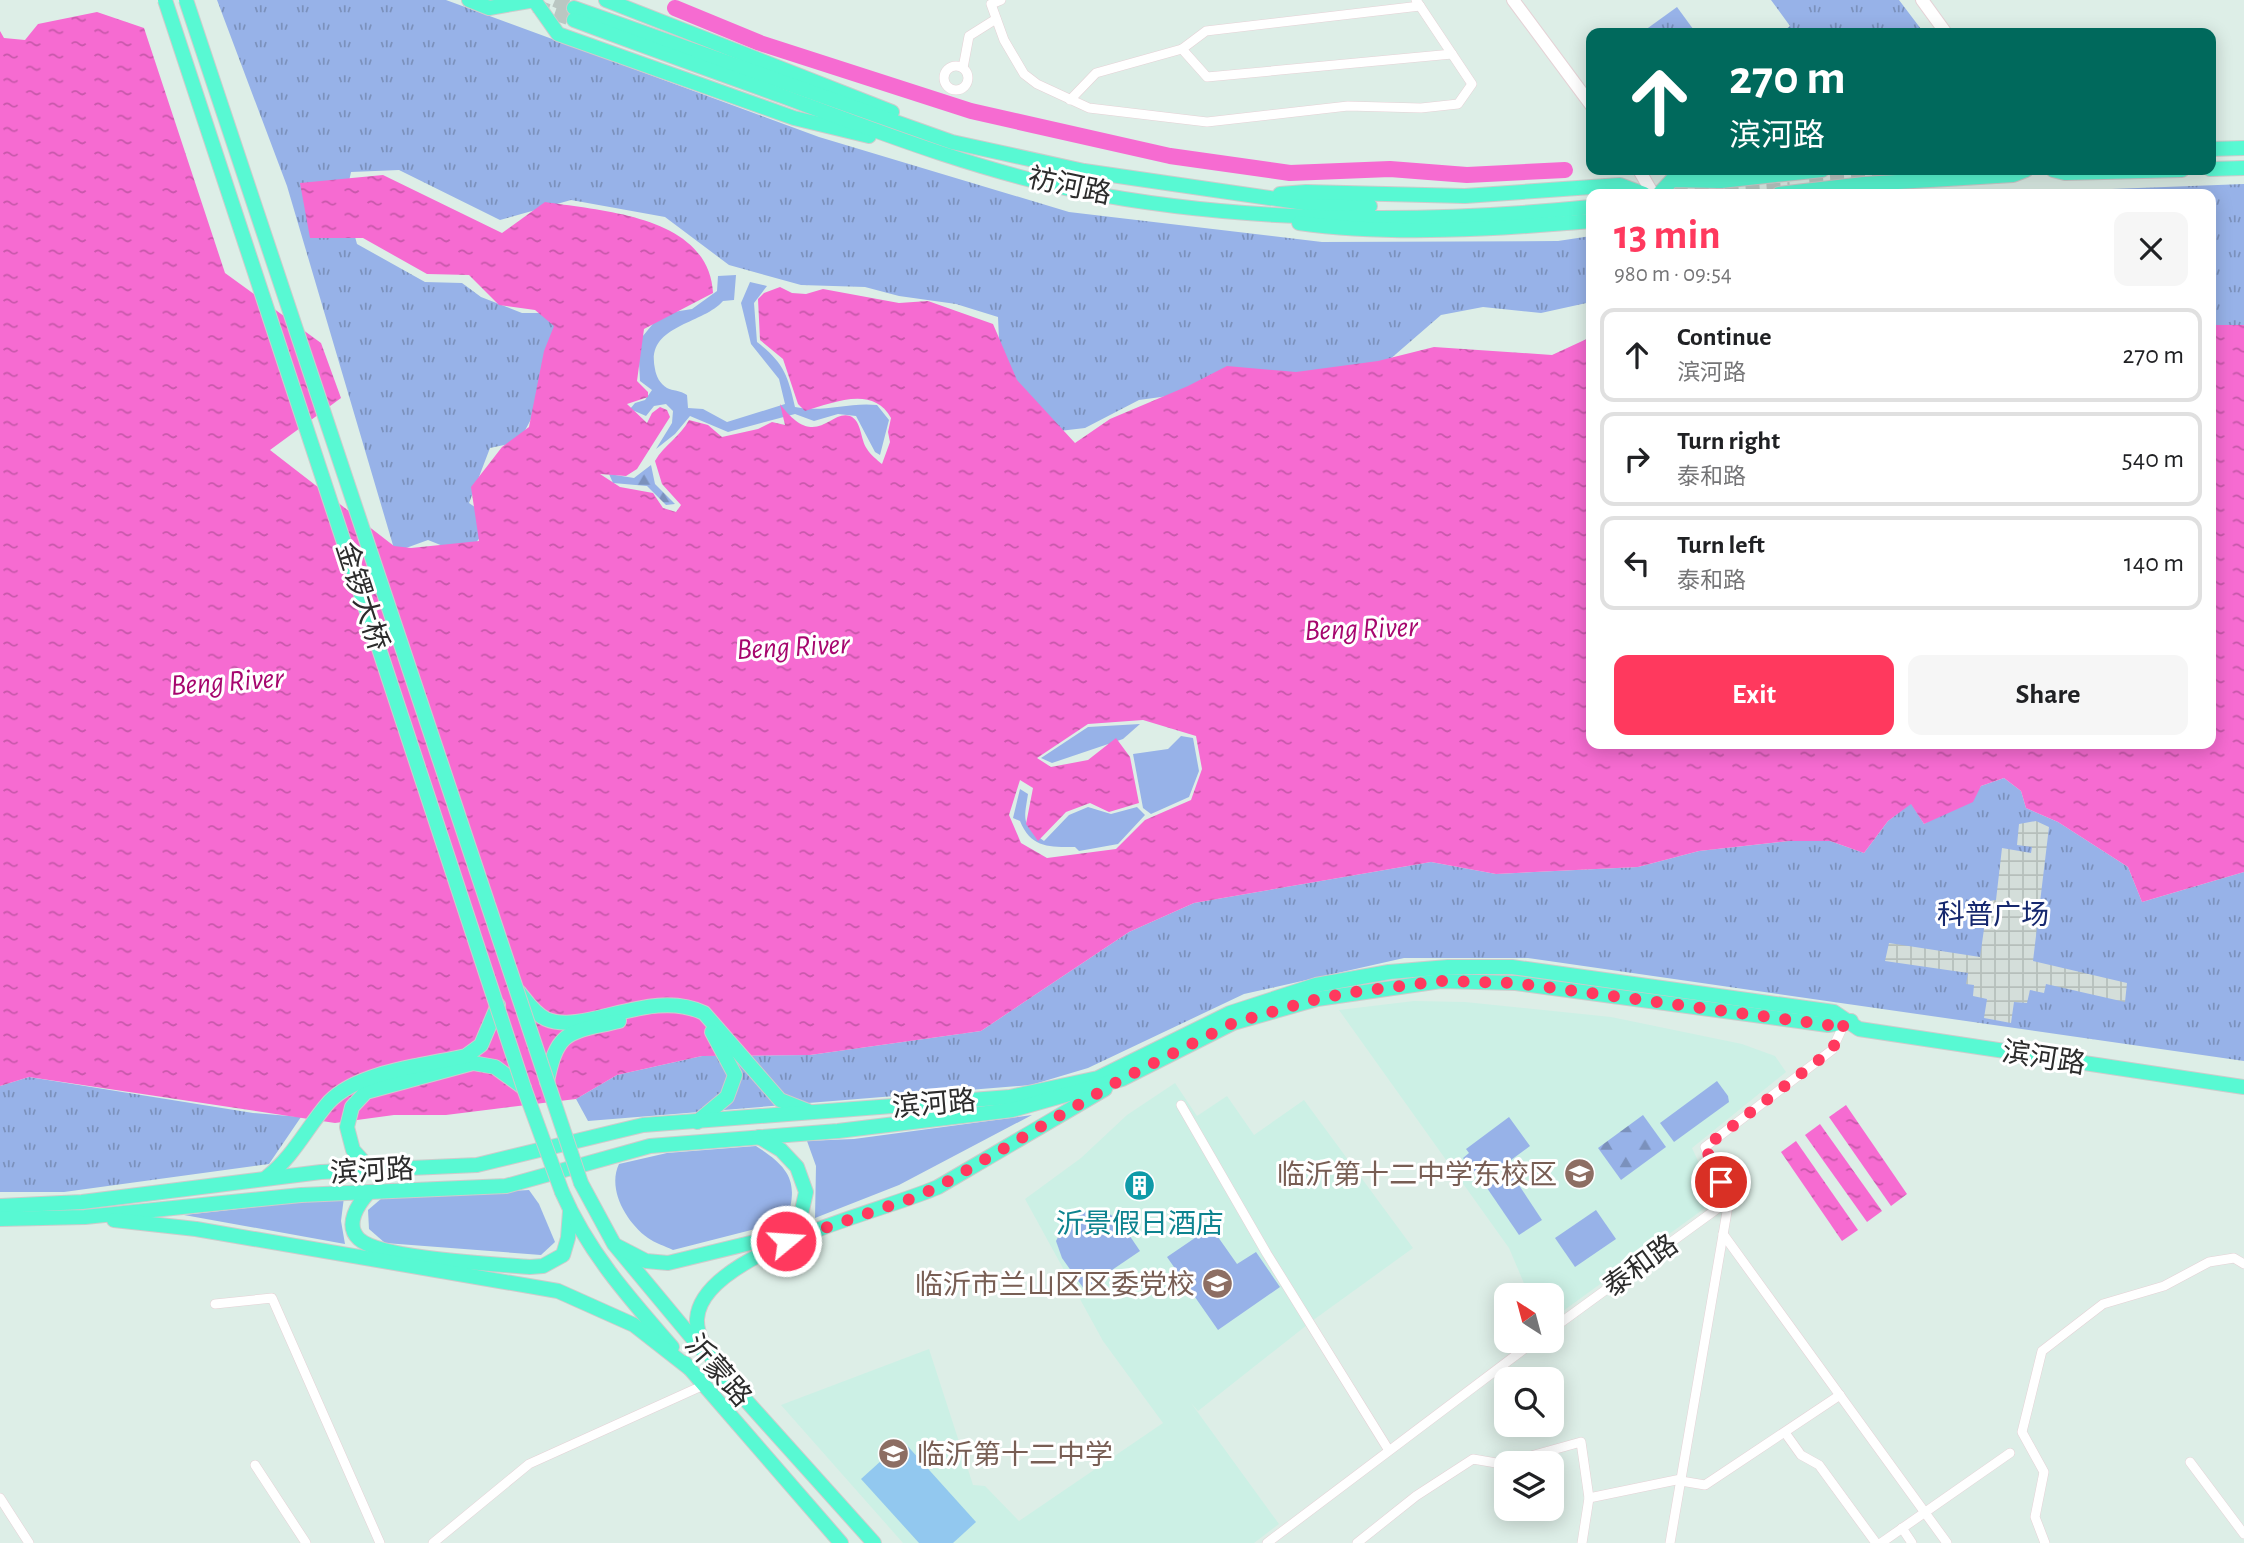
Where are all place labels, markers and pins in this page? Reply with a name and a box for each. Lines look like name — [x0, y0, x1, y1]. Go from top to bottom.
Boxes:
pin — [1691, 1152, 1751, 1212]
school or university icon: 临沂第十二中学东校区 — [1563, 1157, 1597, 1191]
place label: 临沂第十二中学东校区 — [1277, 1160, 1557, 1190]
building icon: 沂景假日酒店 — [1123, 1169, 1157, 1203]
place label: 沂景假日酒店 — [1056, 1209, 1224, 1239]
school or university icon: 临沂市兰山区区委党校 — [1201, 1267, 1235, 1301]
place label: 临沂市兰山区区委党校 — [915, 1270, 1195, 1300]
school or university icon: 临沂第十二中学 — [877, 1437, 911, 1471]
place label: 临沂第十二中学 — [917, 1440, 1113, 1470]

